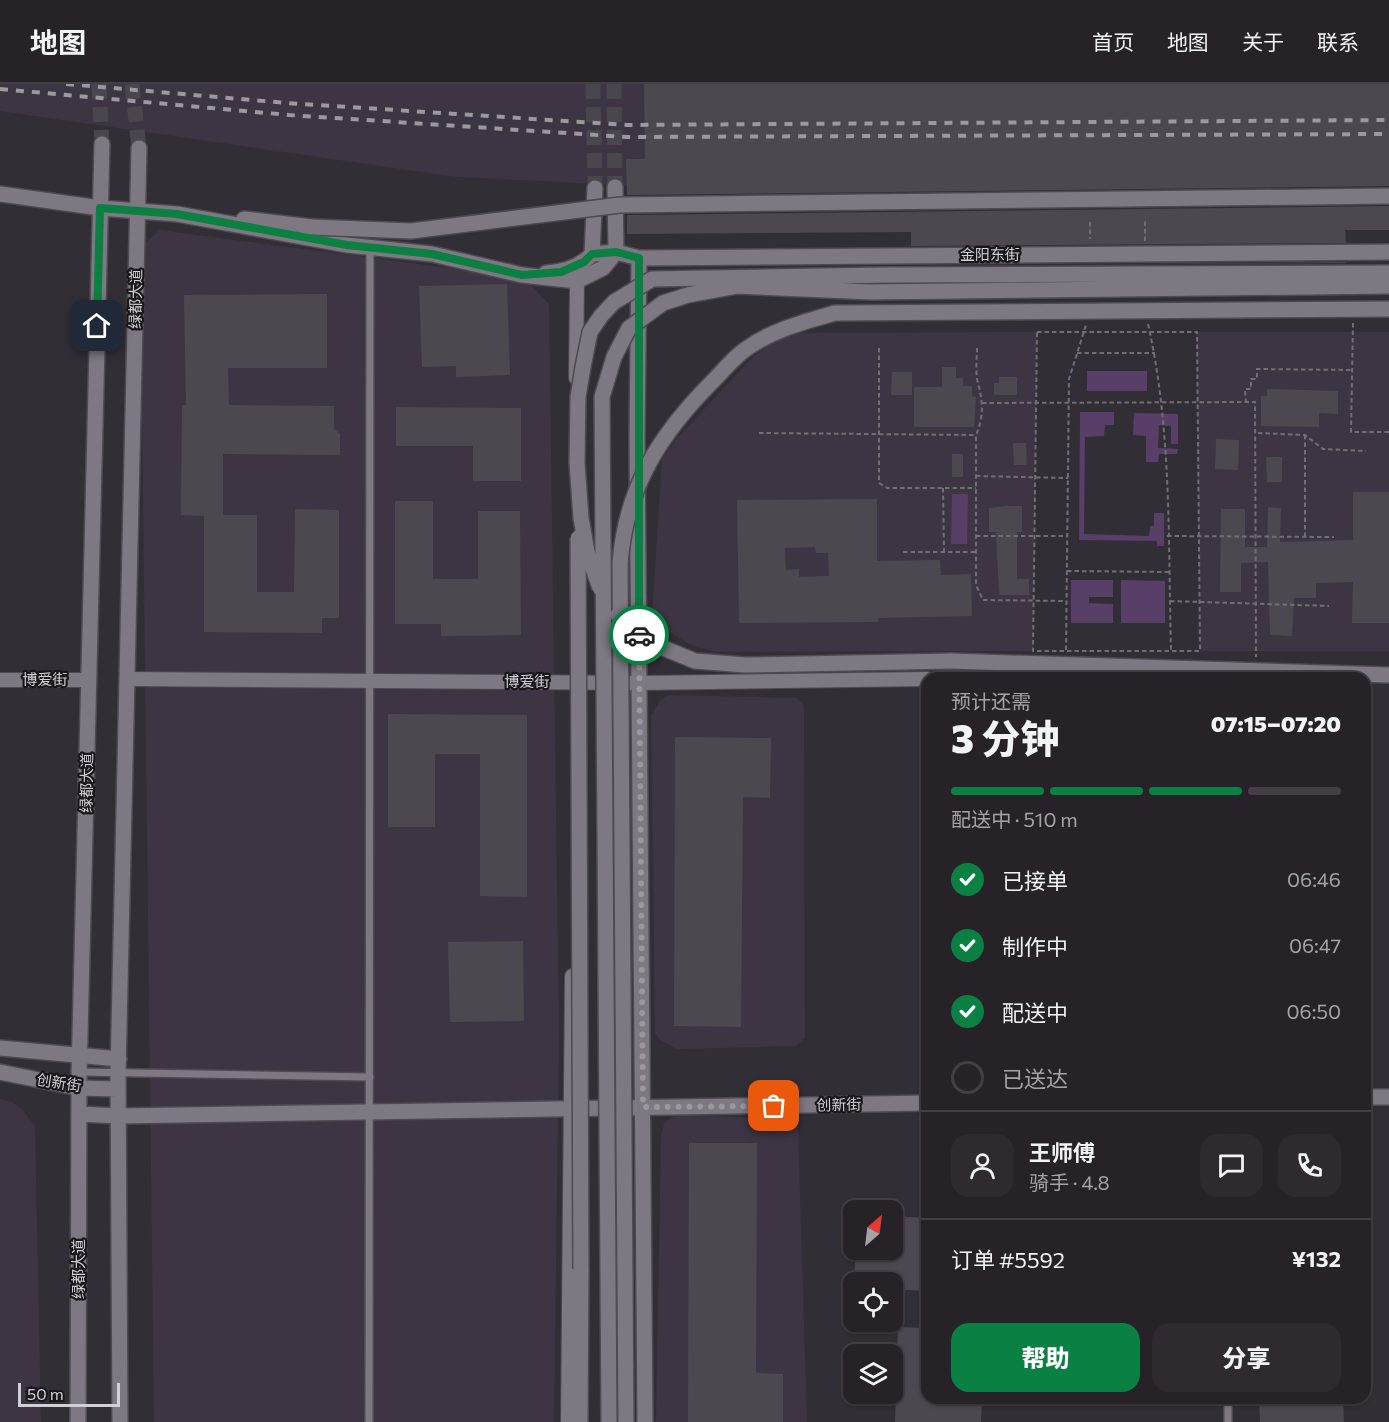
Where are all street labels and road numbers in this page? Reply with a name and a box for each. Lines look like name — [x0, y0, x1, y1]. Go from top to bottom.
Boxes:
street label: 金阳东街 — [960, 245, 1020, 263]
street label: 绿都大道 — [125, 269, 145, 329]
street label: 博爱街 — [22, 670, 68, 688]
street label: 博爱街 — [504, 672, 550, 690]
street label: 绿都大道 — [76, 753, 96, 813]
street label: 创新街 — [36, 1070, 83, 1094]
street label: 创新街 — [816, 1095, 862, 1113]
street label: 绿都大道 — [69, 1239, 87, 1299]

